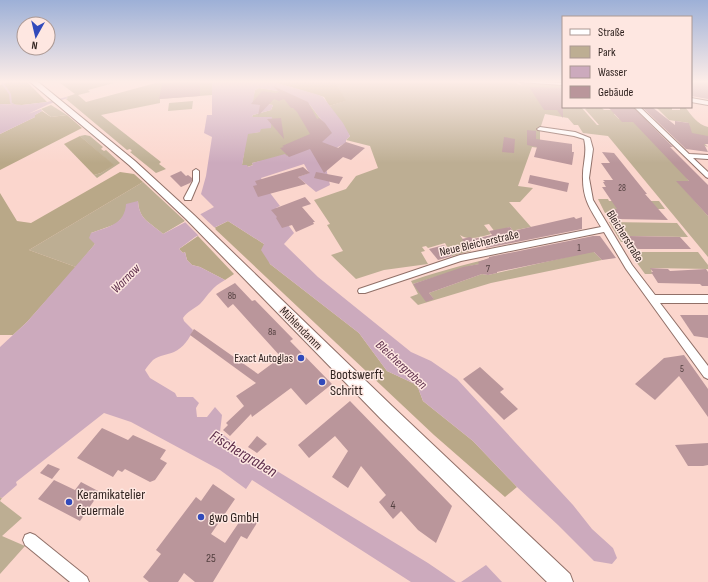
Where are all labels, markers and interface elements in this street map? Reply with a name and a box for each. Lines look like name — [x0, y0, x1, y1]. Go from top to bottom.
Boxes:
north arrow — [16, 16, 56, 56]
legend — [562, 16, 692, 108]
text: Straße — [598, 25, 625, 40]
text: N — [31, 39, 38, 52]
text: Park — [598, 45, 616, 60]
text: Wasser — [598, 65, 627, 80]
text: Gebäude — [598, 85, 633, 100]
house number: 28 — [618, 183, 626, 194]
street label: Bleicherstraße — [603, 208, 646, 265]
street label: Neue Bleicherstraße — [438, 227, 520, 260]
house number: 1 — [577, 242, 581, 254]
water label: Warnow — [108, 260, 144, 297]
house number: 7 — [486, 263, 490, 275]
house number: 8b — [228, 290, 236, 302]
street label: Mühlendamm — [276, 304, 325, 353]
house number: 8a — [268, 326, 276, 338]
water label: Bleichergraben — [372, 337, 431, 393]
place label: Exact Autoglas — [234, 351, 293, 366]
marker: Exact Autoglas — [296, 353, 306, 363]
house number: 5 — [680, 363, 684, 375]
place label: Bootswerft Schritt — [330, 366, 383, 399]
marker: Bootswerft Schritt — [317, 377, 327, 387]
water label: Fischergraben — [206, 427, 280, 482]
place label: Keramikatelier feuermale — [77, 486, 145, 519]
marker: Keramikatelier feuermale — [64, 497, 74, 507]
house number: 4 — [390, 498, 396, 513]
place label: gwo GmbH — [209, 509, 259, 526]
marker: gwo GmbH — [196, 512, 206, 522]
house number: 25 — [206, 551, 216, 566]

